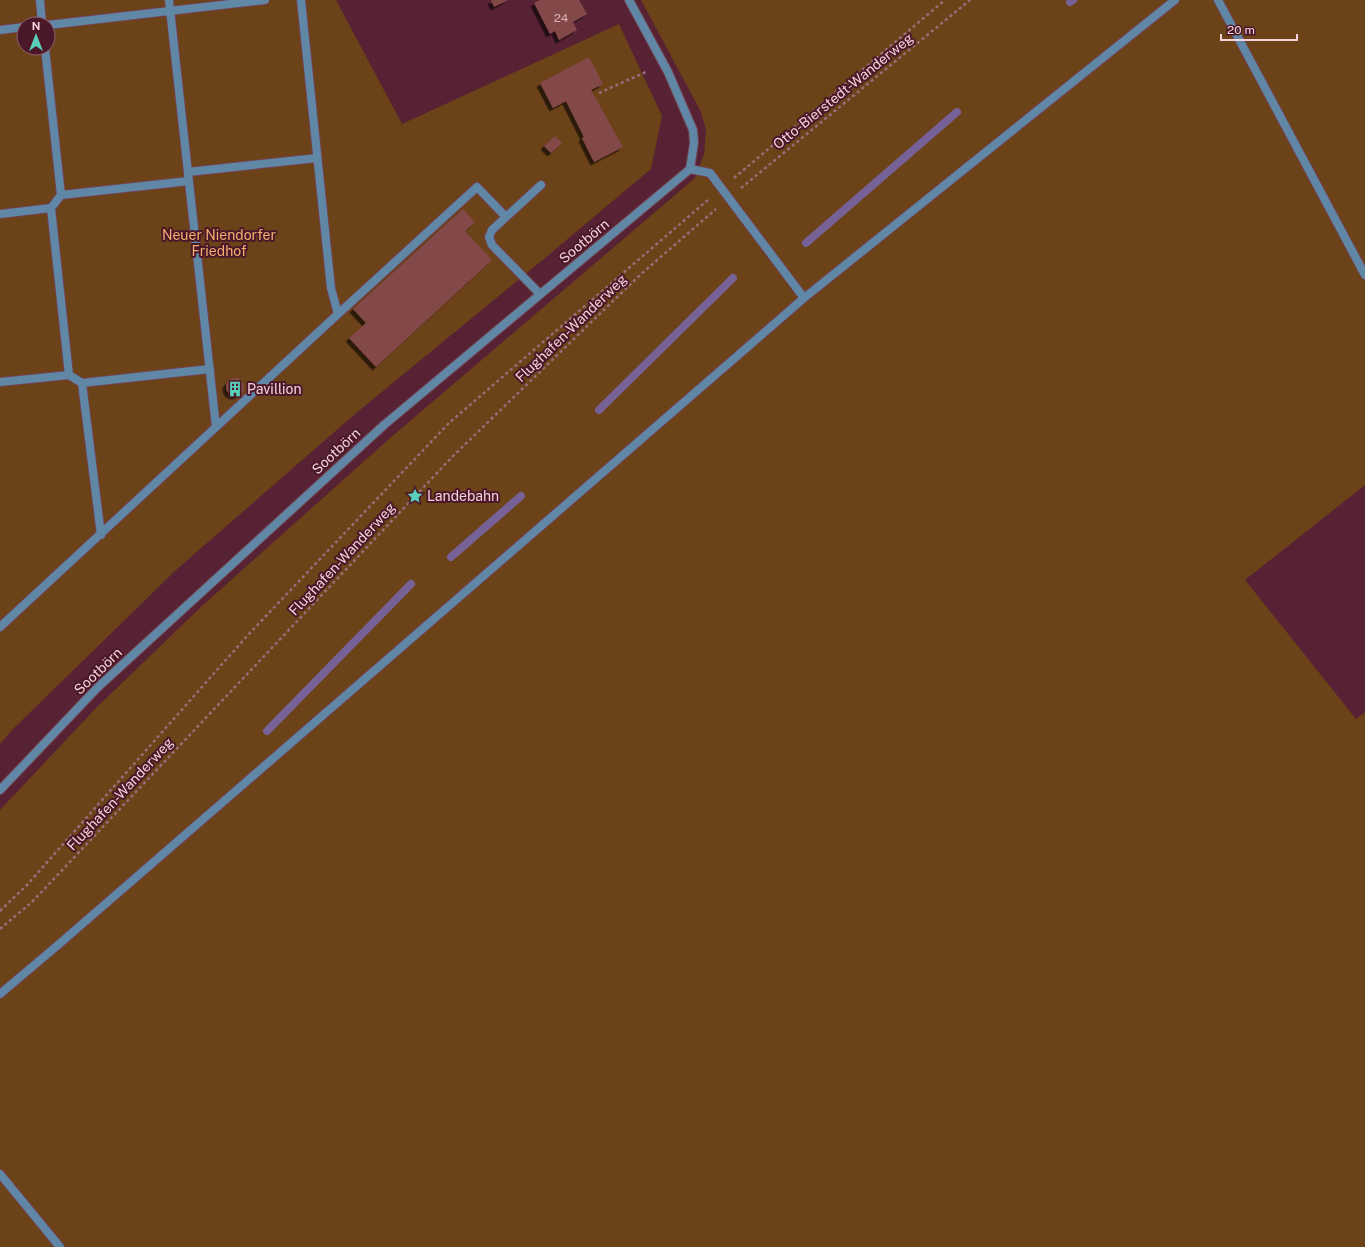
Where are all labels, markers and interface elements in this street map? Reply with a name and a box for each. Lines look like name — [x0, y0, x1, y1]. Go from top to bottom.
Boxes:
house number: 24 — [554, 11, 569, 25]
north arrow — [16, 16, 56, 56]
scale bar — [1221, 16, 1297, 42]
text: N — [32, 20, 40, 32]
text: 20 m — [1227, 23, 1255, 37]
street label: Otto-Bierstedt-Wanderweg — [770, 29, 916, 152]
street label: Sootbörn — [556, 216, 612, 266]
park label: Neuer Niendorfer Friedhof — [162, 227, 276, 259]
street label: Flughafen-Wanderweg — [512, 271, 630, 385]
building icon: Pavillion — [226, 380, 244, 398]
place label: Pavillion — [247, 381, 302, 397]
street label: Sootbörn — [309, 425, 363, 477]
place icon: Landebahn — [406, 487, 424, 505]
place label: Landebahn — [427, 488, 499, 504]
street label: Flughafen-Wanderweg — [286, 499, 399, 619]
street label: Sootbörn — [71, 644, 125, 698]
street label: Flughafen-Wanderweg — [64, 734, 177, 854]

